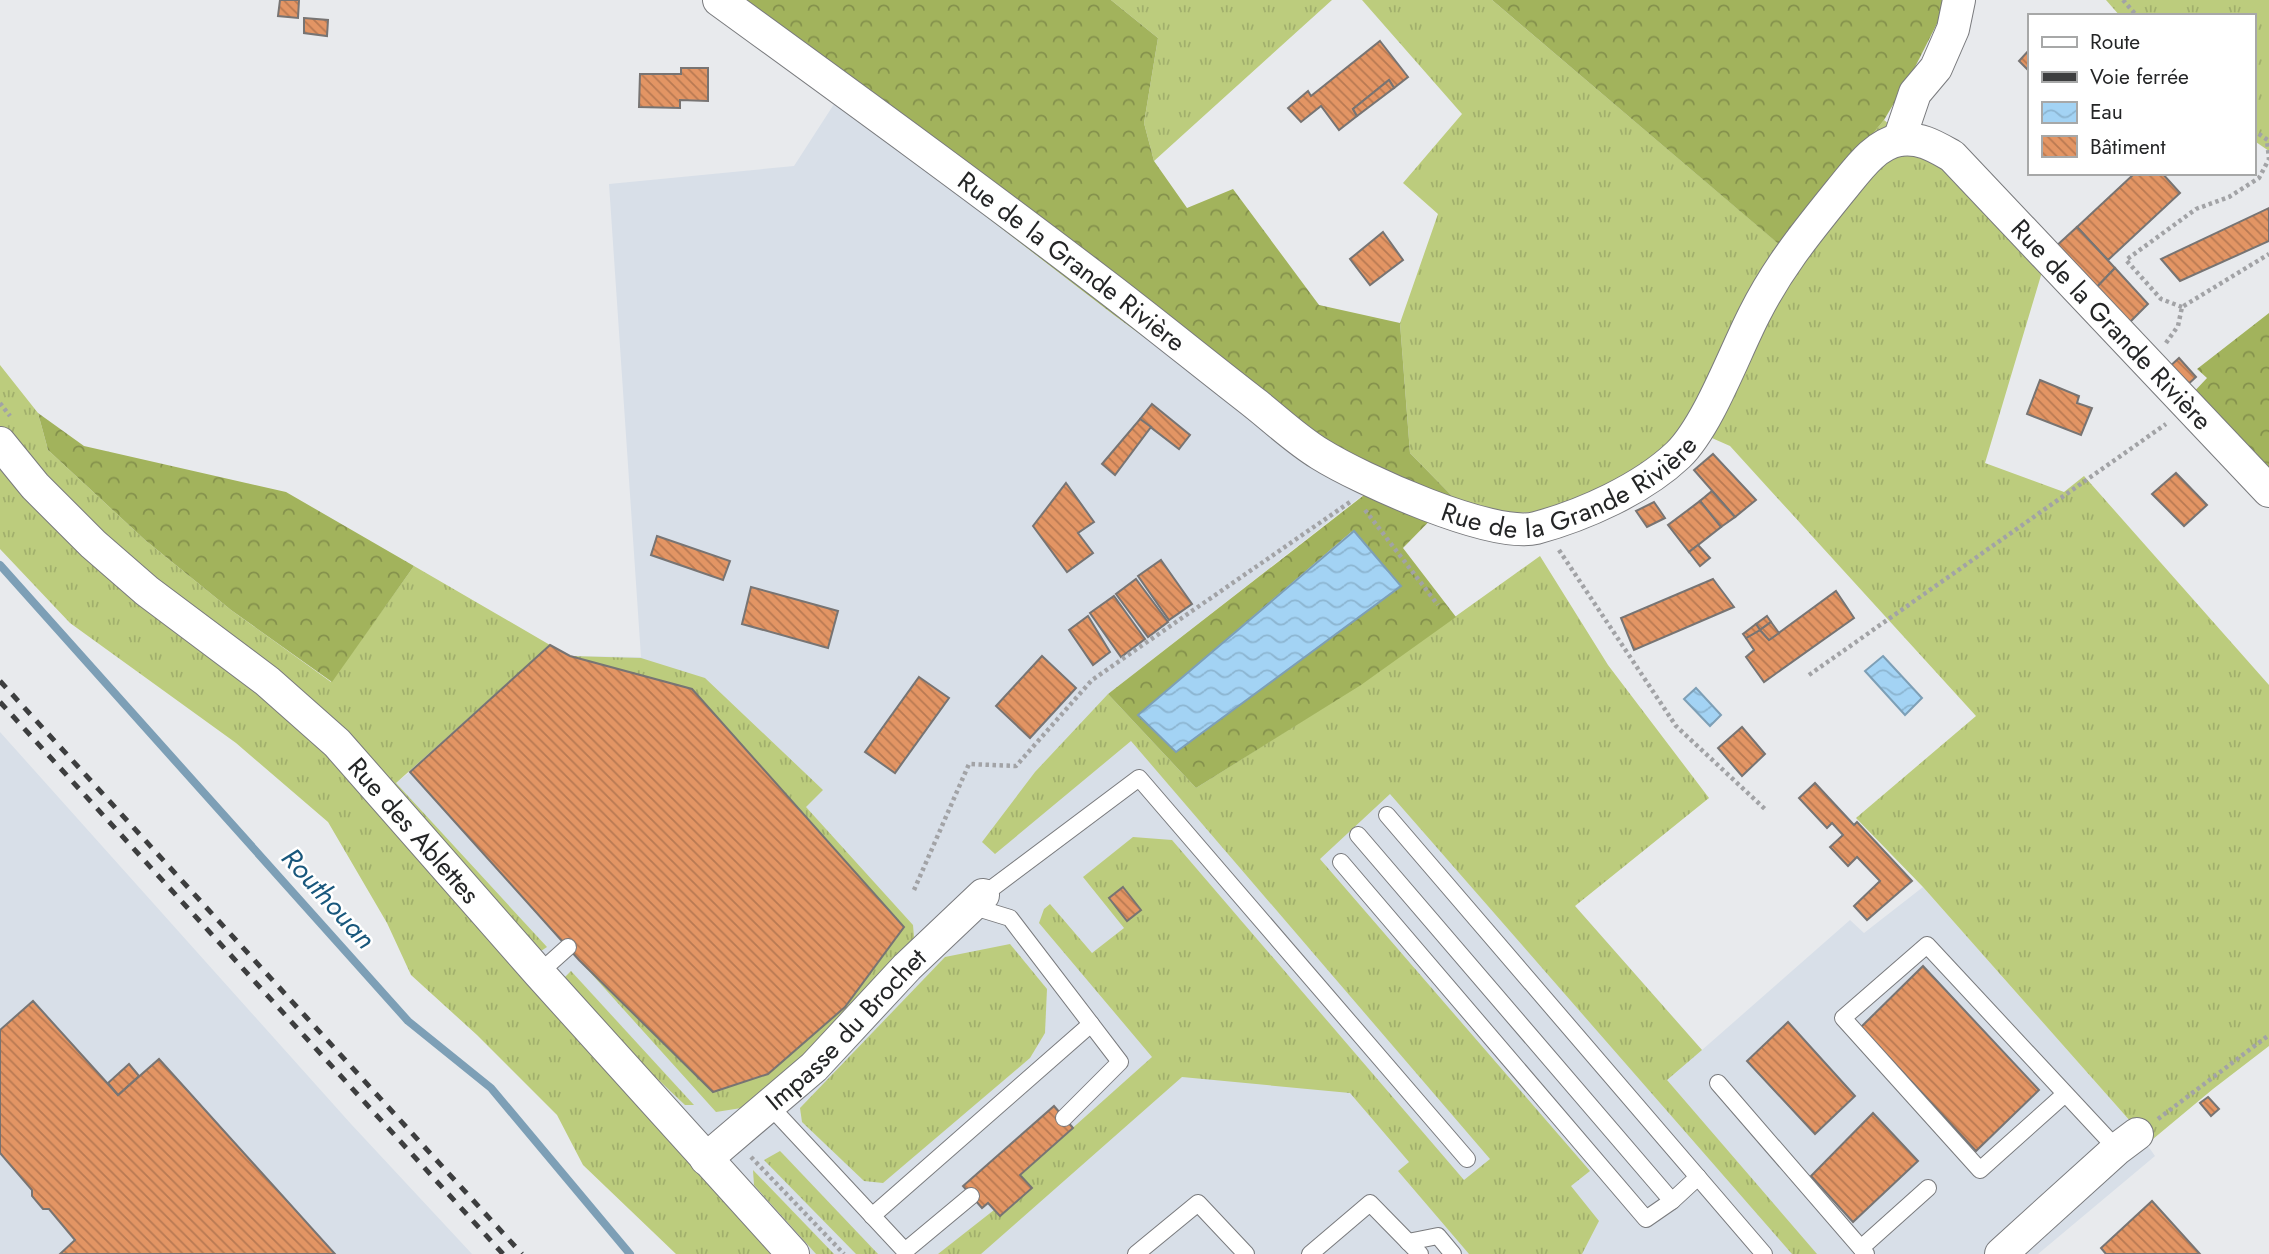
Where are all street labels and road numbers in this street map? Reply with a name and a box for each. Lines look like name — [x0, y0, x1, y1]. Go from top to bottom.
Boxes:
street label: Rue de la Grande Rivière — [950, 162, 1194, 361]
street label: Rue de la Grande Rivière — [2002, 211, 2221, 439]
street label: Rue de la Grande Rivière — [1436, 428, 1706, 548]
street label: Rue des Ablettes — [339, 749, 489, 912]
street label: Impasse du Brochet — [757, 939, 935, 1119]

